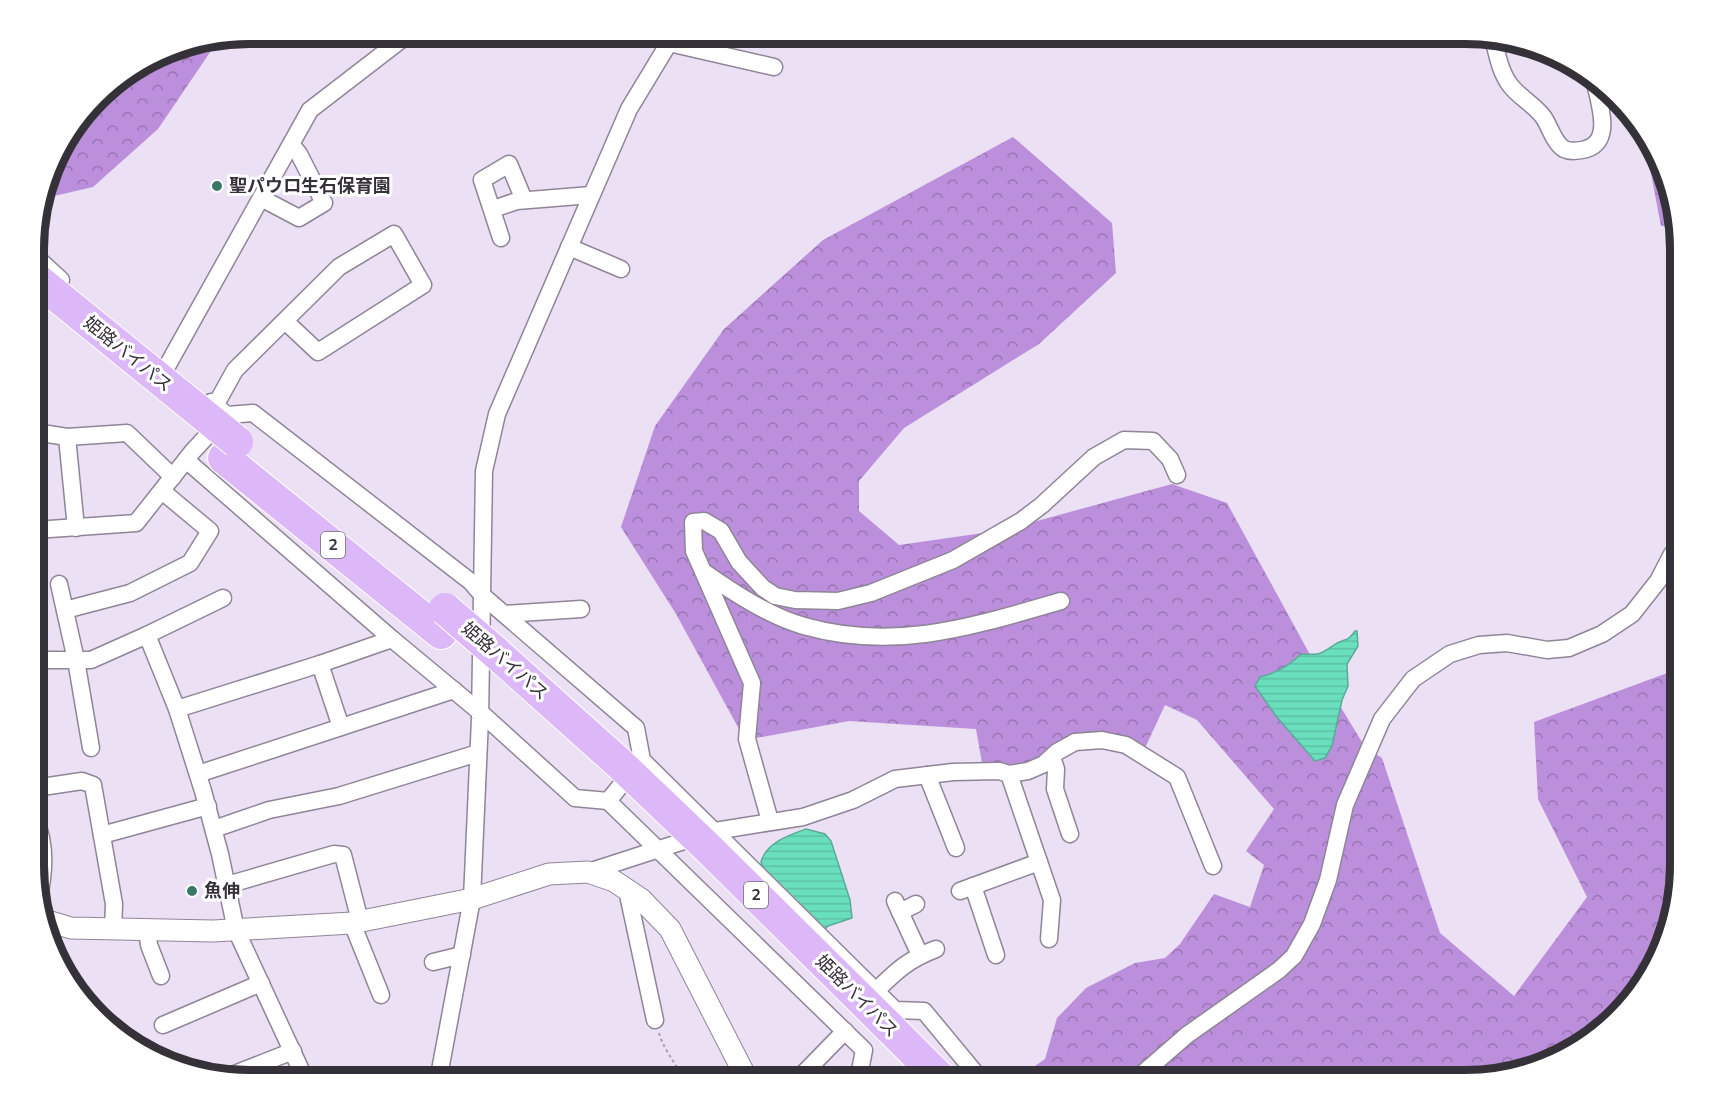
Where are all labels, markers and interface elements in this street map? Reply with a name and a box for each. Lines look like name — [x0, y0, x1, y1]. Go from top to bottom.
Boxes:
place label: 聖パウロ生石保育園 — [229, 174, 391, 198]
marker: 聖パウロ生石保育園 — [210, 179, 224, 193]
street label: 姫路バイパス — [79, 311, 177, 397]
road number: 2 — [321, 532, 345, 558]
street label: 姫路バイパス — [457, 617, 553, 705]
place label: 魚伸 — [204, 879, 240, 903]
road number: 2 — [744, 882, 768, 908]
marker: 魚伸 — [185, 884, 199, 898]
street label: 姫路バイパス — [810, 949, 904, 1043]

